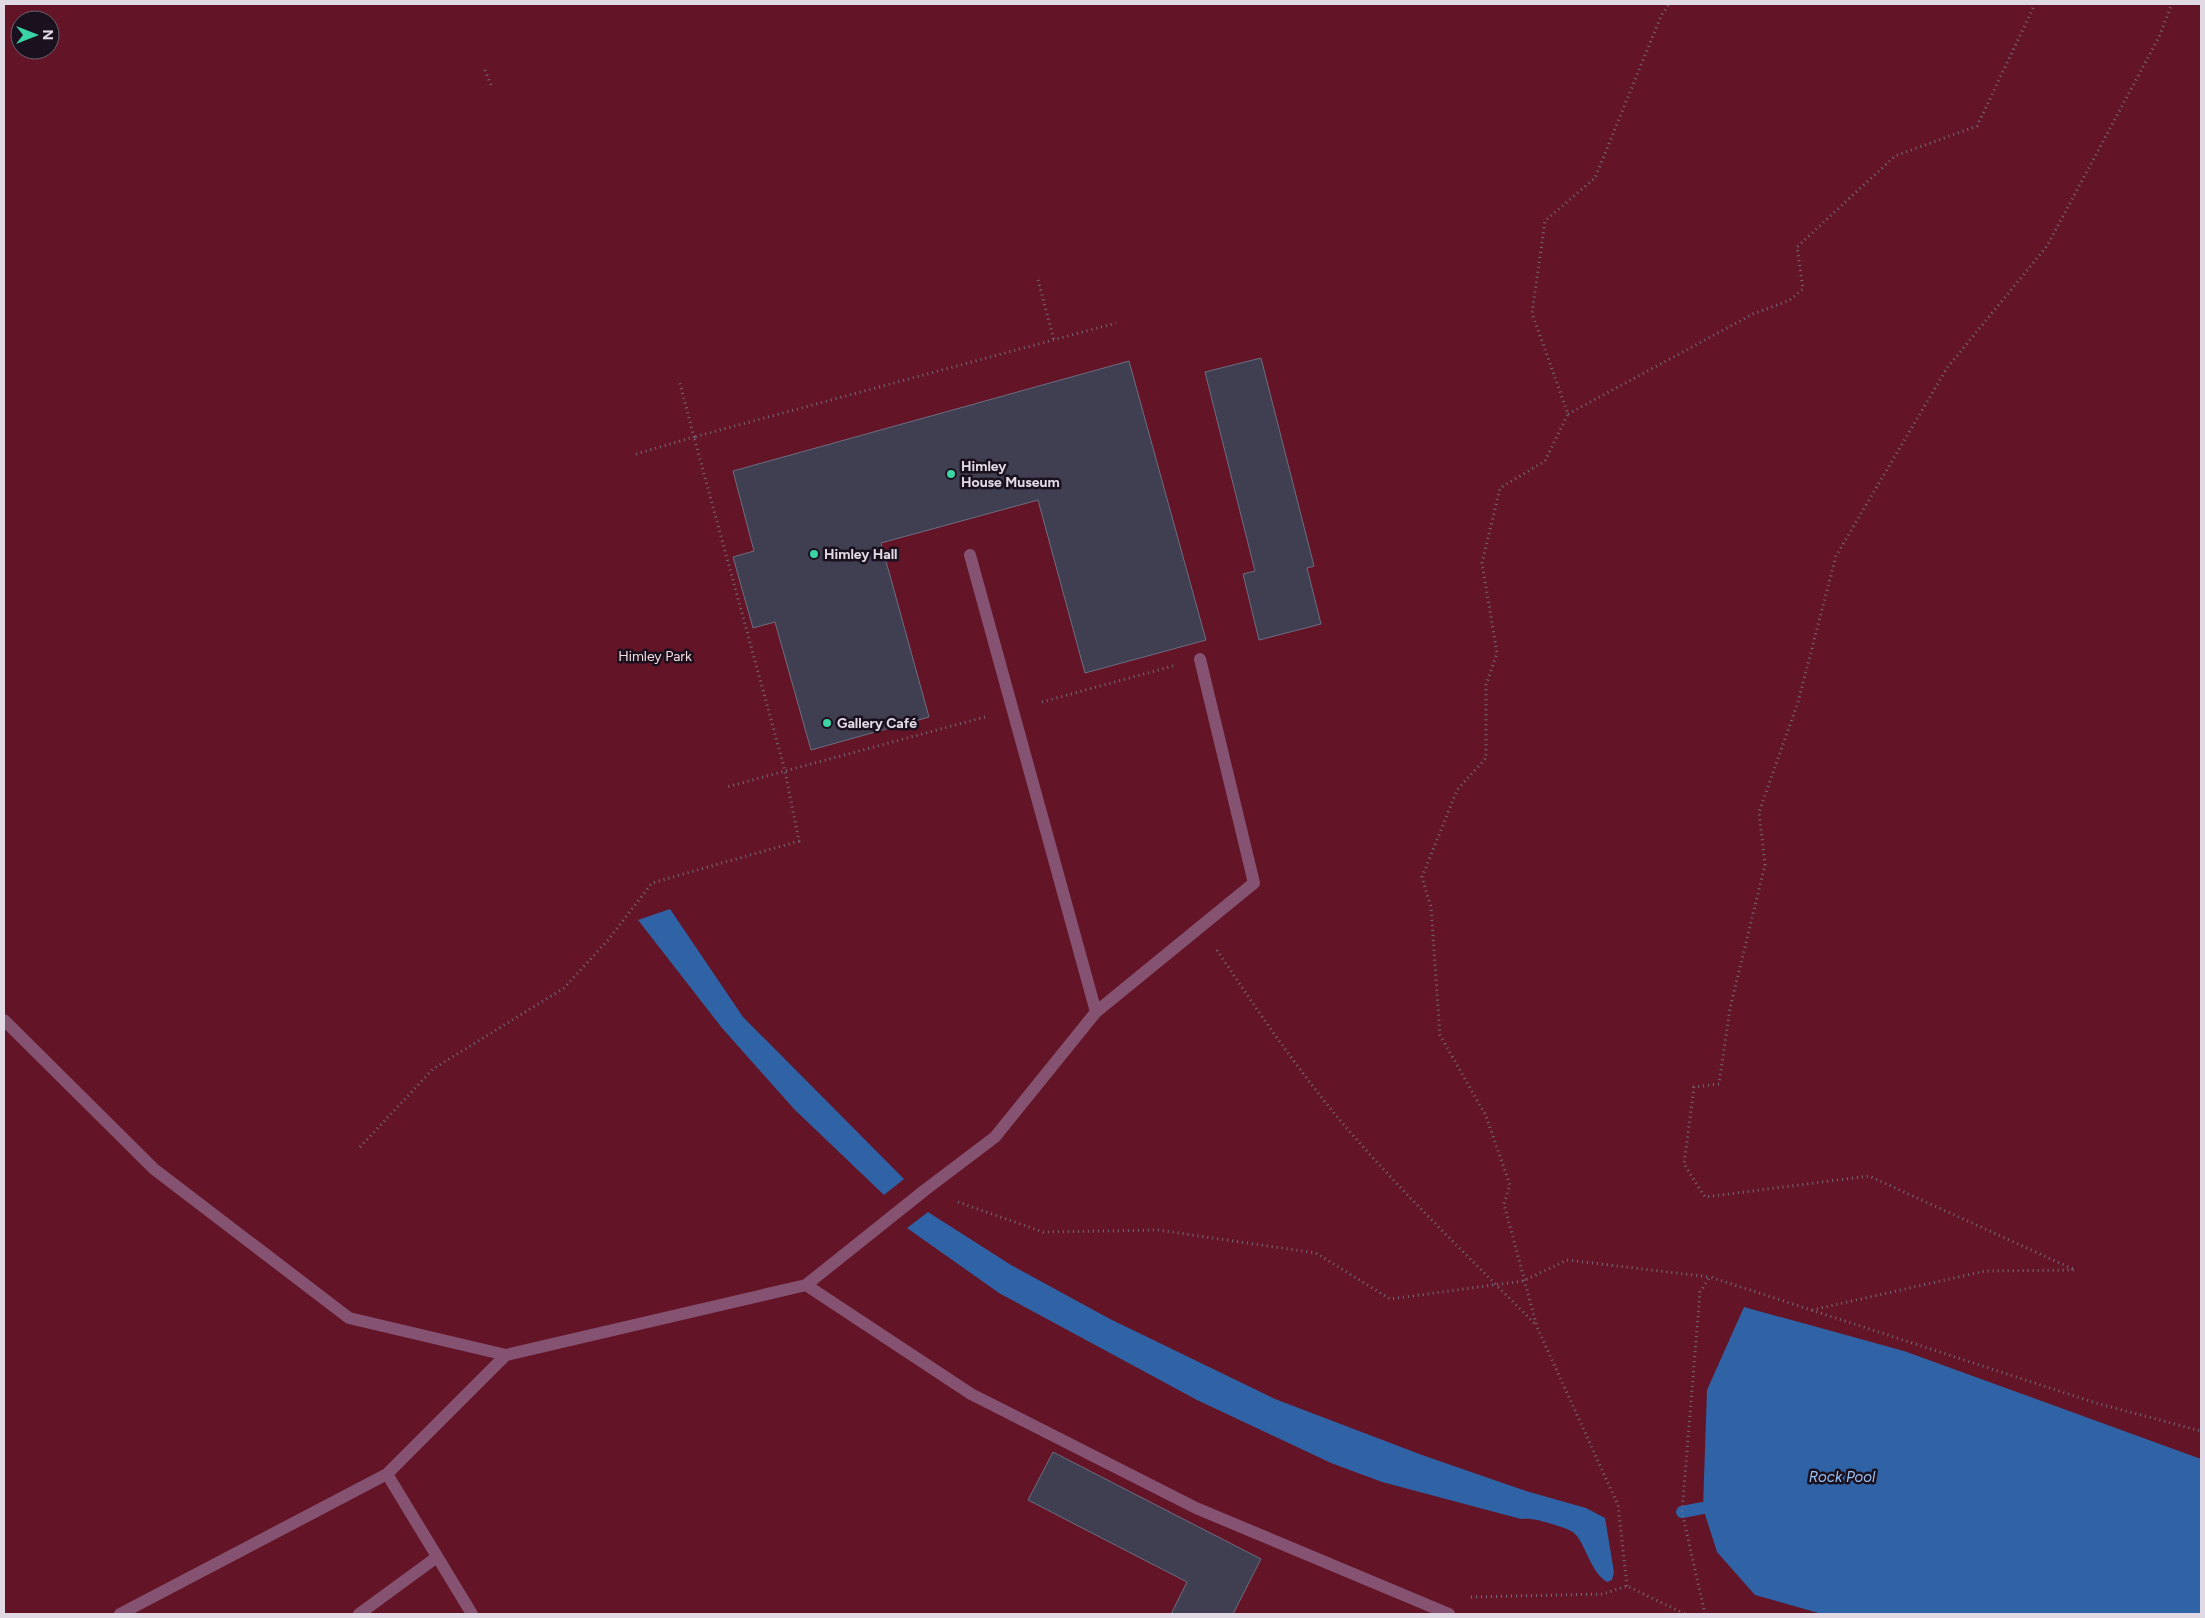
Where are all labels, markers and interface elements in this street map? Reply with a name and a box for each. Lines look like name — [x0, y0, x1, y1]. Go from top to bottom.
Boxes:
north arrow — [10, 10, 60, 60]
text: N — [39, 30, 56, 40]
place label: Himley House Museum — [961, 458, 1060, 491]
marker: Himley House Museum — [945, 468, 957, 480]
place label: Himley Hall — [824, 546, 898, 563]
marker: Himley Hall — [808, 548, 820, 560]
park label: Himley Park — [618, 648, 692, 665]
place label: Gallery Café — [837, 715, 917, 732]
marker: Gallery Café — [821, 717, 833, 729]
water label: Rock Pool — [1809, 1468, 1876, 1486]

